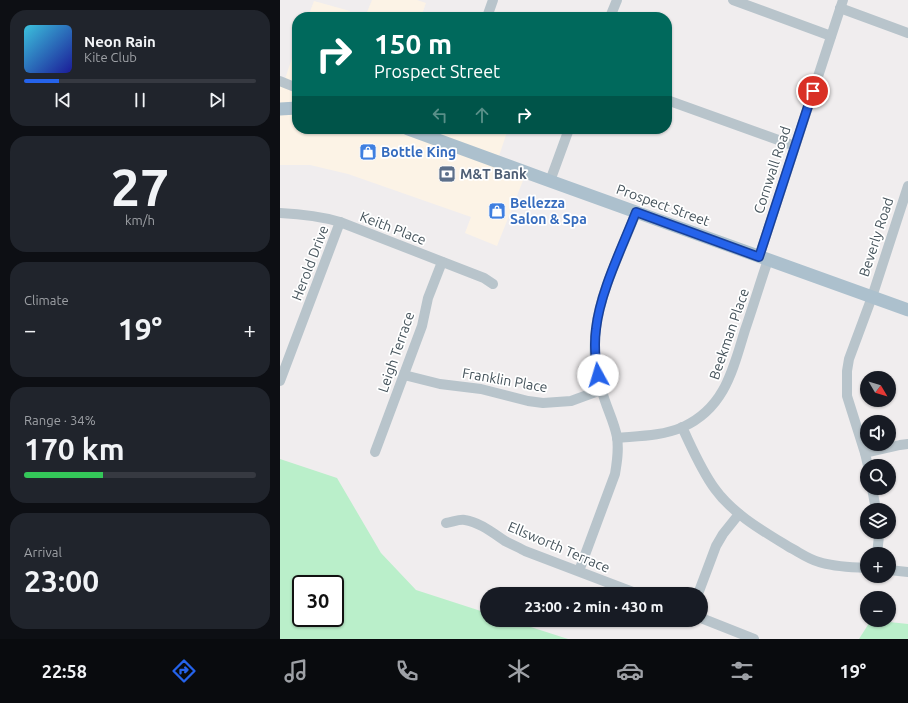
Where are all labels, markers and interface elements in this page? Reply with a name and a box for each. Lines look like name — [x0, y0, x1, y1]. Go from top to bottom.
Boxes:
icon: right — [308, 28, 360, 80]
text: 150 m — [374, 28, 452, 59]
text: Neon Rain — [84, 33, 156, 50]
text: Kite Club — [84, 50, 137, 64]
text: Prospect Street — [374, 61, 500, 81]
pin — [796, 74, 830, 108]
icon: arrive — [802, 80, 824, 102]
icon: previous — [52, 89, 74, 111]
icon: pause — [129, 89, 151, 111]
icon: next — [206, 89, 228, 111]
icon: left — [429, 104, 451, 126]
icon: ahead — [471, 104, 493, 126]
icon: right — [513, 104, 535, 126]
street label: Cornwall Road — [750, 124, 794, 216]
shop icon: Bottle King — [358, 142, 378, 162]
place label: Bottle King — [381, 144, 456, 160]
text: 27 — [111, 158, 169, 216]
bank icon: M&T Bank — [437, 164, 457, 184]
place label: M&T Bank — [460, 166, 527, 182]
street label: Prospect Street — [614, 181, 712, 229]
place label: Bellezza Salon & Spa — [510, 195, 587, 227]
street label: Beverly Road — [856, 195, 896, 279]
shop icon: Bellezza Salon & Spa — [487, 201, 507, 221]
street label: Keith Place — [358, 208, 428, 248]
text: km/h — [125, 213, 155, 227]
street label: Herold Drive — [288, 223, 332, 303]
street label: Beekman Place — [706, 286, 752, 382]
text: Climate — [24, 293, 69, 307]
street label: Leigh Terrace — [375, 310, 417, 394]
text: 19° — [118, 312, 162, 346]
text: − — [24, 317, 36, 342]
text: + — [244, 317, 256, 342]
position arrow — [577, 354, 619, 396]
street label: Franklin Place — [461, 365, 549, 395]
north arrow — [860, 371, 896, 407]
map controls — [860, 371, 896, 627]
text: Range · 34% — [24, 413, 96, 427]
button: sound — [860, 415, 896, 451]
text: 170 km — [24, 432, 125, 466]
button: search — [860, 459, 896, 495]
button: layers — [860, 503, 896, 539]
street label: Ellsworth Terrace — [506, 518, 612, 576]
text: Arrival — [24, 545, 62, 559]
button: + — [860, 547, 896, 583]
text: 23:00 — [24, 564, 99, 598]
speed limit sign: 30 — [292, 575, 344, 627]
button: − — [860, 591, 896, 627]
text: 23:00 · 2 min · 430 m — [525, 598, 663, 615]
icon: directions — [170, 657, 198, 685]
icon: music — [282, 657, 310, 685]
icon: phone — [393, 657, 421, 685]
icon: climate — [505, 657, 533, 685]
icon: car — [616, 657, 644, 685]
icon: filters — [728, 657, 756, 685]
text: 22:58 — [42, 661, 87, 681]
text: 19° — [840, 661, 866, 681]

